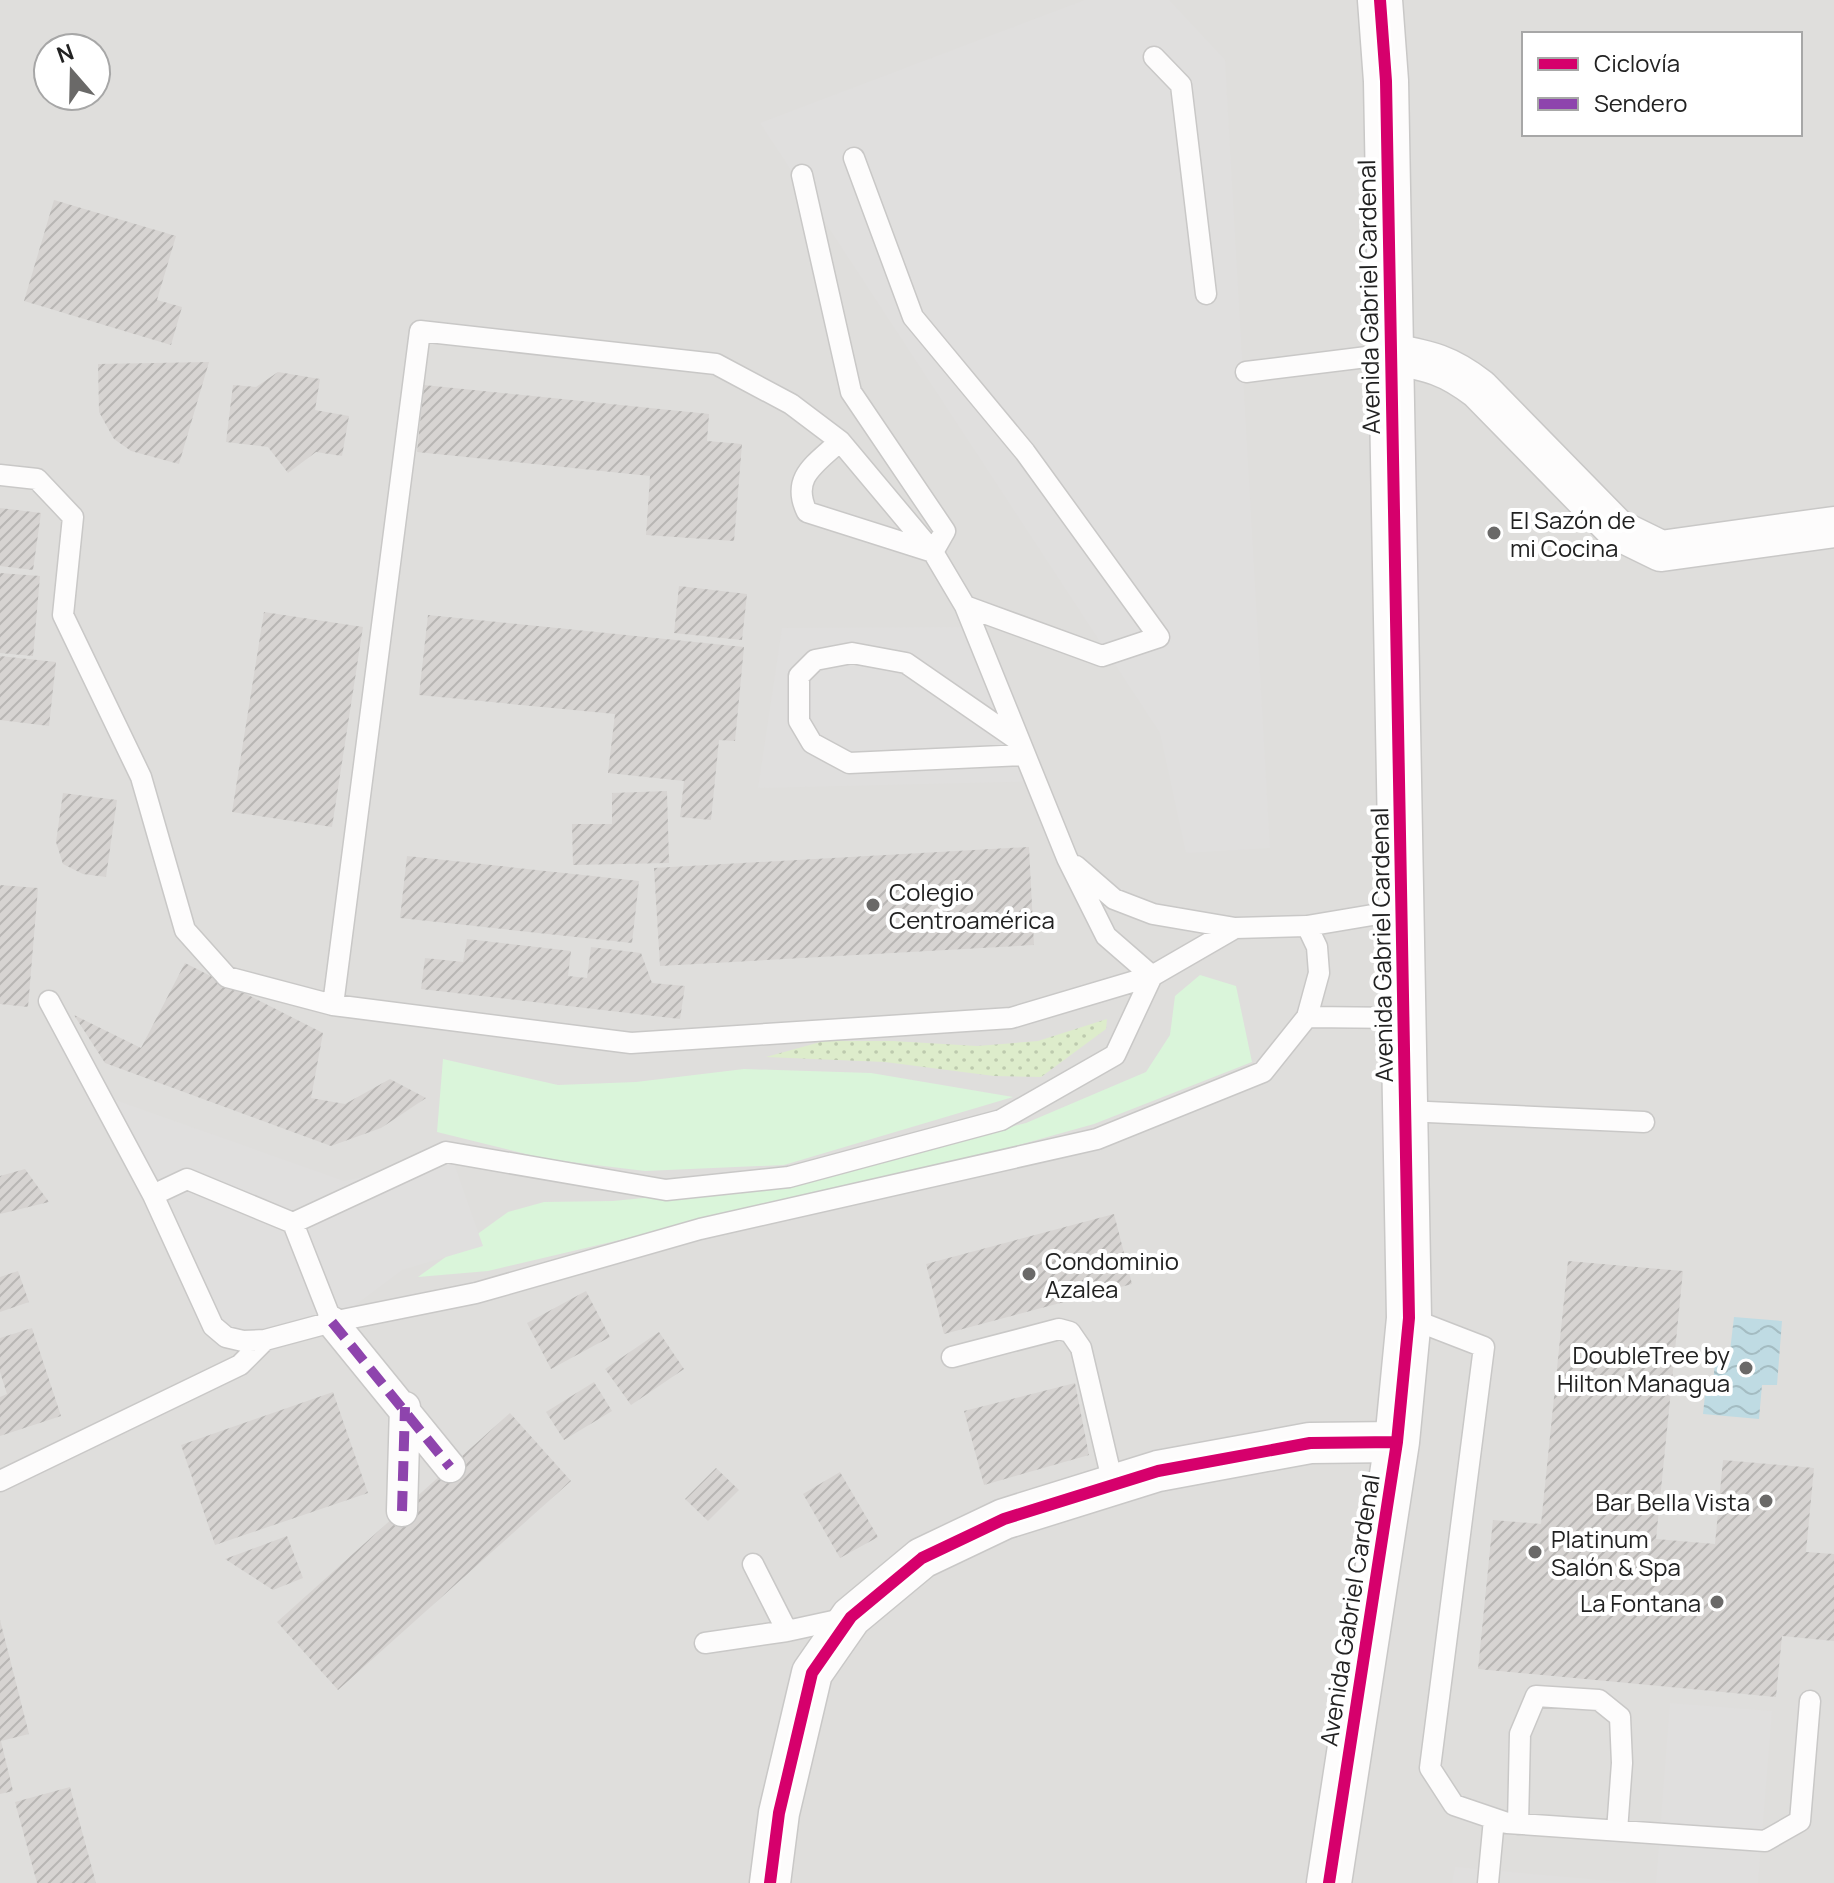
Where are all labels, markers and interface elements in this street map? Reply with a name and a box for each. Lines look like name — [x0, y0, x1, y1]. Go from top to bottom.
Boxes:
north arrow — [32, 32, 112, 112]
legend — [1522, 32, 1802, 136]
text: N — [53, 36, 78, 70]
text: Ciclovía — [1594, 46, 1680, 79]
text: Sendero — [1594, 86, 1688, 119]
street label: Avenida Gabriel Cardenal — [1349, 159, 1387, 435]
place label: El Sazón de mi Cocina — [1510, 503, 1635, 564]
marker: El Sazón de mi Cocina — [1485, 524, 1503, 542]
street label: Avenida Gabriel Cardenal — [1362, 807, 1400, 1083]
place label: Colegio Centroamérica — [889, 875, 1055, 936]
marker: Colegio Centroamérica — [864, 896, 882, 914]
place label: Condominio Azalea — [1045, 1244, 1179, 1305]
marker: Condominio Azalea — [1020, 1265, 1038, 1283]
place label: DoubleTree by Hilton Managua — [1557, 1338, 1730, 1399]
marker: DoubleTree by Hilton Managua — [1737, 1359, 1755, 1377]
street label: Avenida Gabriel Cardenal — [1311, 1472, 1387, 1748]
place label: Bar Bella Vista — [1595, 1485, 1750, 1518]
marker: Bar Bella Vista — [1757, 1492, 1775, 1510]
place label: Platinum Salón & Spa — [1551, 1522, 1681, 1583]
marker: Platinum Salón & Spa — [1526, 1543, 1544, 1561]
place label: La Fontana — [1580, 1586, 1701, 1619]
marker: La Fontana — [1708, 1593, 1726, 1611]

